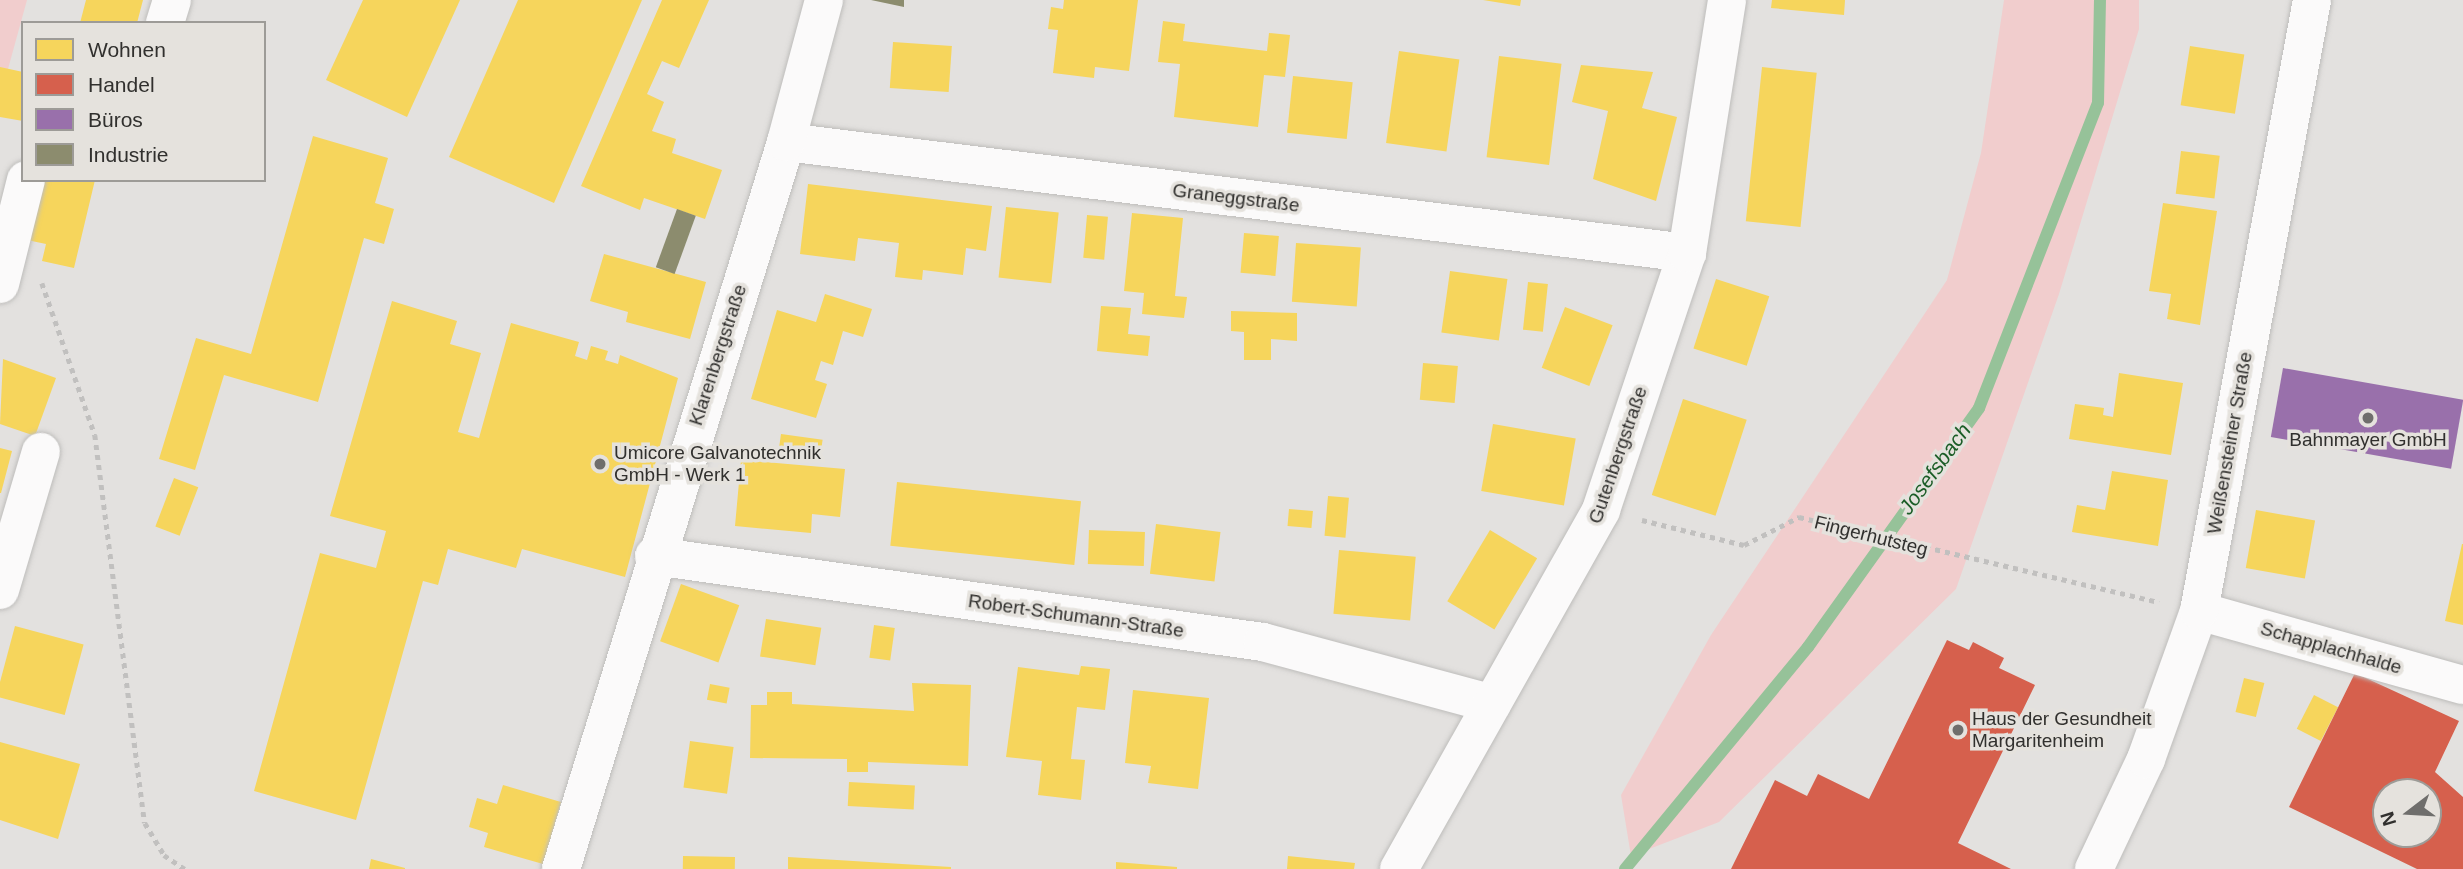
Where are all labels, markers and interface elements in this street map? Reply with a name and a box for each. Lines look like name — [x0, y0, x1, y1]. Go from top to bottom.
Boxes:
legend — [21, 21, 266, 182]
text: Wohnen — [88, 38, 166, 61]
text: Handel — [88, 73, 155, 96]
text: Büros — [88, 108, 143, 131]
text: Industrie — [88, 143, 169, 166]
street label: Graneggstraße — [1171, 179, 1301, 217]
street label: Klarenbergstraße — [684, 282, 752, 428]
street label: Weißensteiner Straße — [2203, 350, 2257, 536]
street label: Gutenbergstraße — [1584, 383, 1652, 527]
marker: Bahnmayer GmbH — [2360, 410, 2376, 426]
water label: Josefsbach — [1894, 419, 1976, 519]
place label: Bahnmayer GmbH — [2289, 429, 2447, 451]
place label: Umicore Galvanotechnik GmbH - Werk 1 — [614, 442, 821, 486]
marker: Umicore Galvanotechnik GmbH - Werk 1 — [592, 456, 608, 472]
street label: Fingerhutsteg — [1812, 511, 1930, 561]
street label: Robert-Schumann-Straße — [967, 590, 1185, 642]
street label: Schapplachhalde — [2258, 617, 2404, 679]
place label: Haus der Gesundheit Margaritenheim — [1972, 708, 2152, 752]
marker: Haus der Gesundheit Margaritenheim — [1950, 722, 1966, 738]
north arrow — [2372, 778, 2442, 848]
text: N — [2376, 809, 2400, 828]

